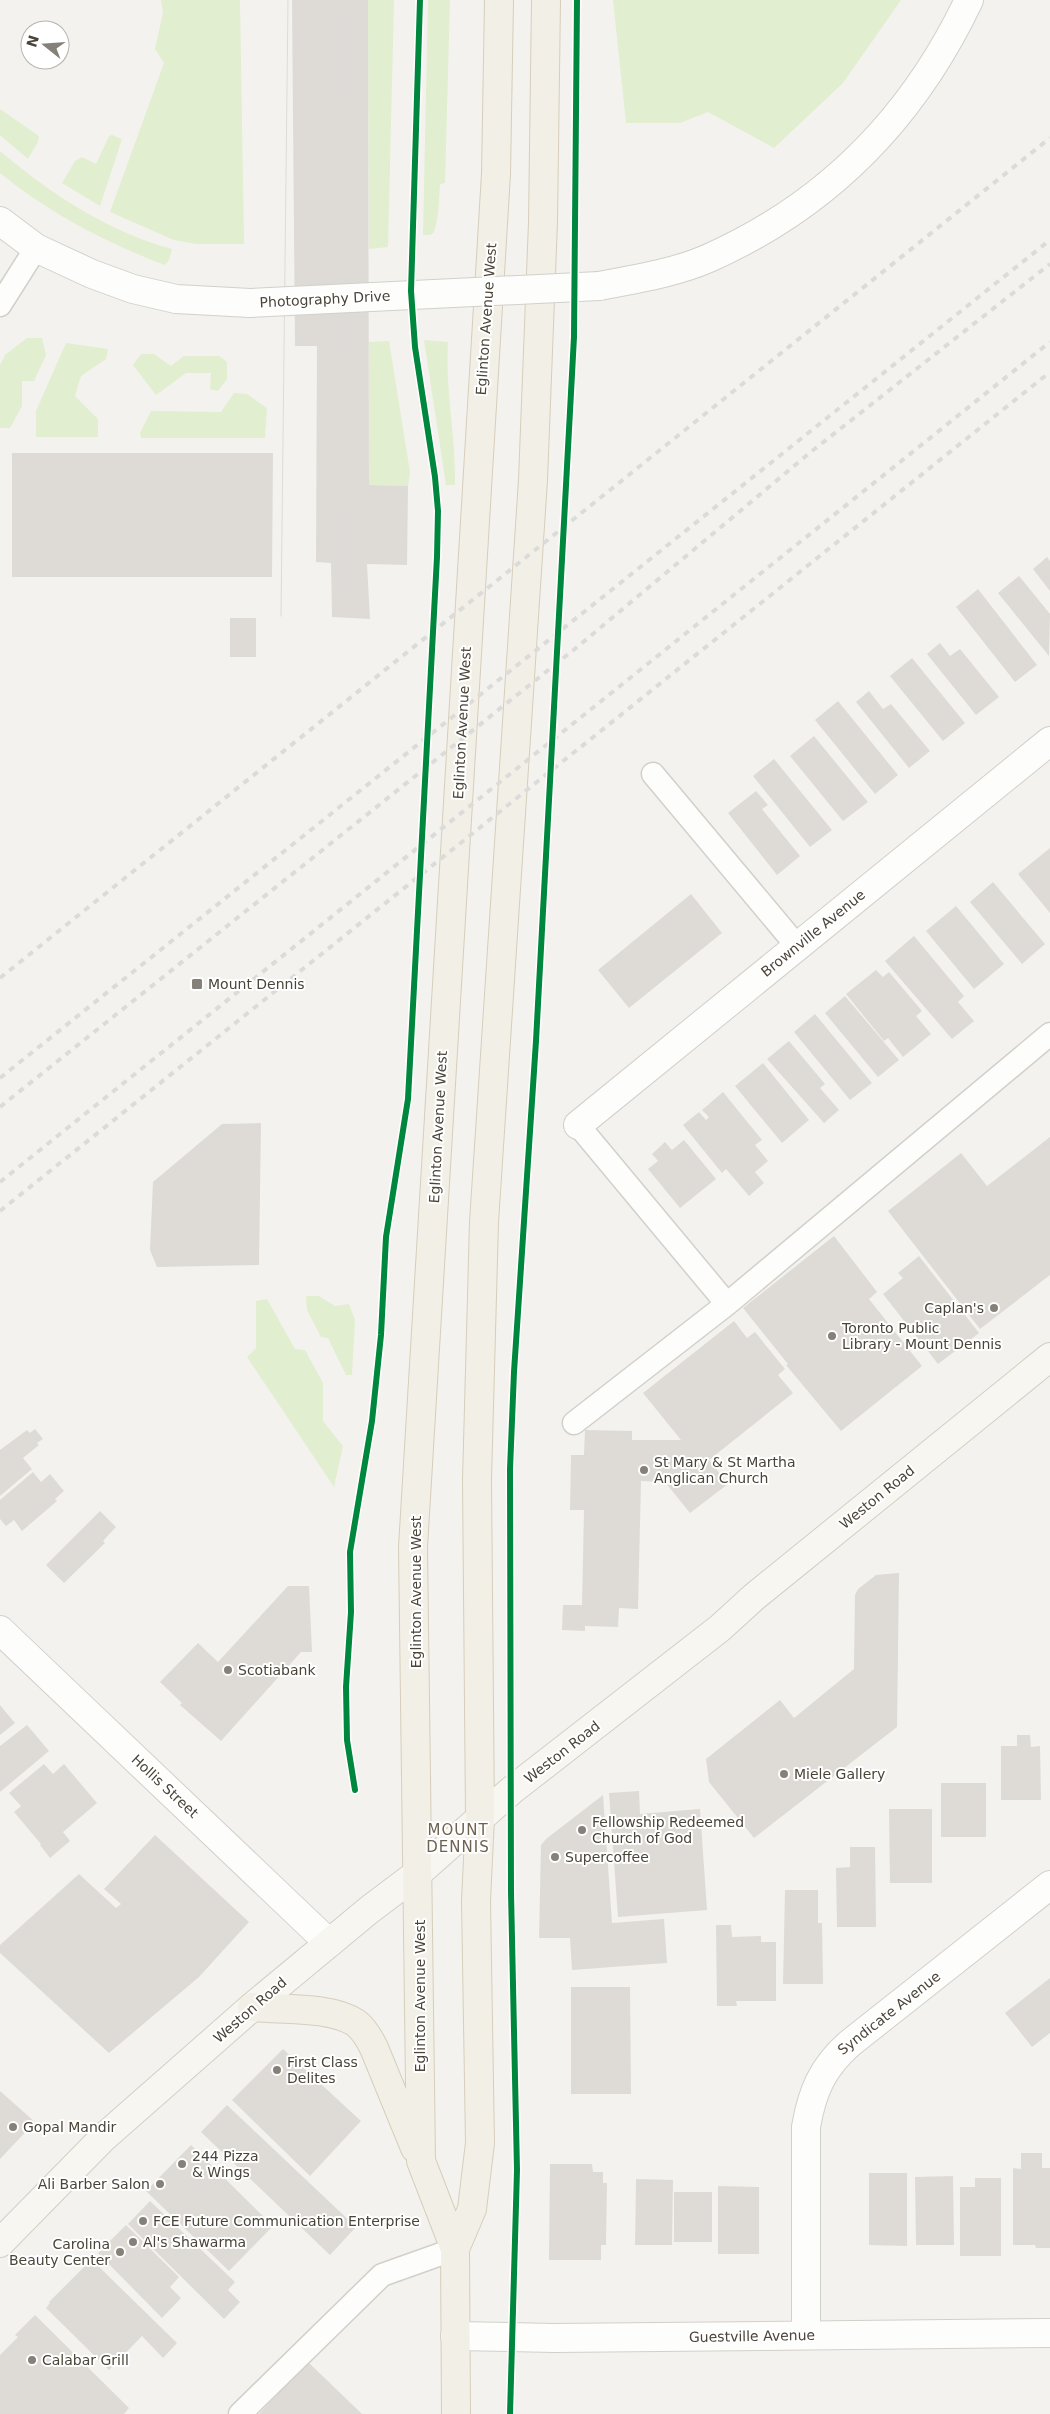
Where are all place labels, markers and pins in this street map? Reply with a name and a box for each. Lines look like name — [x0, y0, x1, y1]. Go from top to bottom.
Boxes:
place label: Mount Dennis — [208, 976, 305, 992]
marker: Mount Dennis — [190, 977, 204, 991]
place label: Caplan's — [924, 1300, 984, 1316]
marker: Caplan's — [988, 1302, 1000, 1314]
place label: Toronto Public Library - Mount Dennis — [841, 1320, 1002, 1352]
marker: Toronto Public Library - Mount Dennis — [826, 1330, 838, 1342]
place label: St Mary & St Martha Anglican Church — [654, 1454, 796, 1486]
marker: St Mary & St Martha Anglican Church — [638, 1464, 650, 1476]
place label: Scotiabank — [238, 1662, 316, 1678]
marker: Scotiabank — [222, 1664, 234, 1676]
place label: Miele Gallery — [794, 1766, 885, 1782]
marker: Miele Gallery — [778, 1768, 790, 1780]
place label: Fellowship Redeemed Church of God — [592, 1814, 744, 1846]
marker: Fellowship Redeemed Church of God — [576, 1824, 588, 1836]
place label: Supercoffee — [565, 1849, 649, 1865]
marker: Supercoffee — [549, 1851, 561, 1863]
place label: First Class Delites — [287, 2054, 358, 2086]
marker: First Class Delites — [271, 2064, 283, 2076]
place label: Gopal Mandir — [23, 2119, 117, 2135]
marker: Gopal Mandir — [7, 2121, 19, 2133]
place label: 244 Pizza & Wings — [192, 2148, 258, 2180]
marker: 244 Pizza & Wings — [176, 2158, 188, 2170]
place label: Ali Barber Salon — [38, 2176, 150, 2192]
marker: Ali Barber Salon — [154, 2178, 166, 2190]
place label: FCE Future Communication Enterprise — [153, 2213, 420, 2229]
marker: FCE Future Communication Enterprise — [137, 2215, 149, 2227]
place label: Al's Shawarma — [143, 2234, 246, 2250]
place label: Carolina Beauty Center — [9, 2236, 110, 2268]
marker: Al's Shawarma — [127, 2236, 139, 2248]
marker: Carolina Beauty Center — [114, 2246, 126, 2258]
place label: Calabar Grill — [42, 2352, 129, 2368]
marker: Calabar Grill — [26, 2354, 38, 2366]

